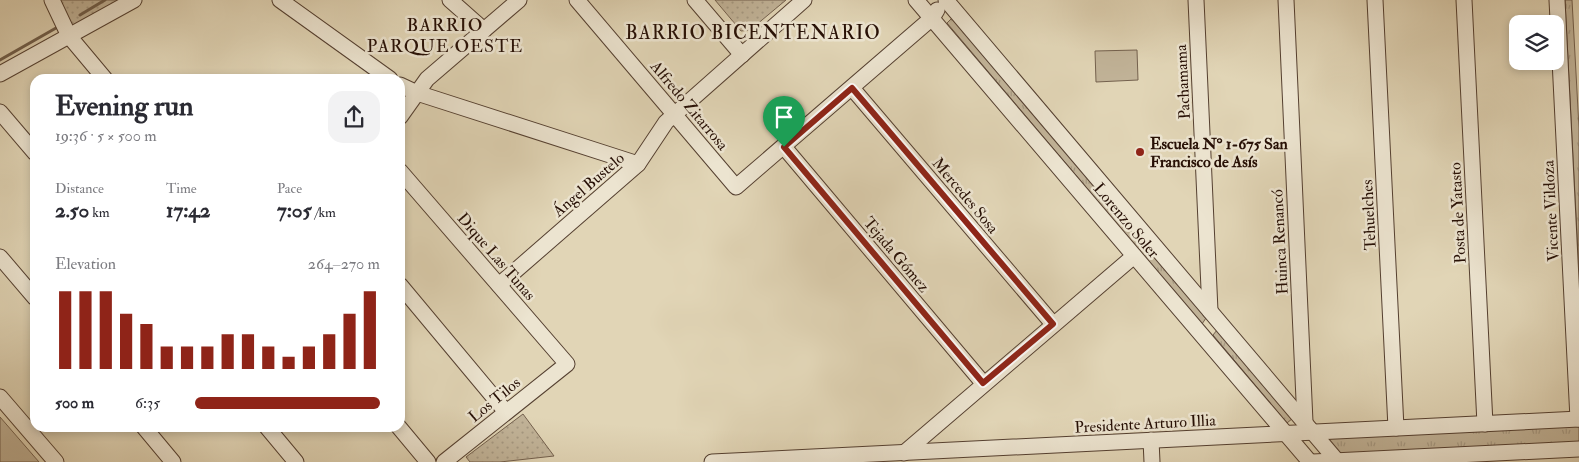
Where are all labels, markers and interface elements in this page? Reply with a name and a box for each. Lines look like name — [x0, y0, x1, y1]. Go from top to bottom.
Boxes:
district label: BARRIO PARQUE OESTE — [367, 14, 523, 58]
map controls — [1509, 15, 1564, 70]
button: layers — [1509, 15, 1564, 70]
district label: BARRIO BICENTENARIO — [625, 21, 881, 45]
street label: Pachamama — [1171, 44, 1195, 120]
street label: Alfredo Zitarrosa — [645, 56, 733, 155]
text: Evening run — [55, 89, 193, 124]
button: share — [328, 91, 380, 143]
pin — [763, 96, 805, 147]
icon: arrive — [770, 103, 798, 131]
text: 19:36 · 5 × 500 m — [55, 126, 157, 146]
place label: Escuela N° 1-675 San Francisco de Asís — [1150, 134, 1289, 172]
marker: Escuela N° 1-675 San Francisco de Asís — [1134, 146, 1146, 158]
street label: Ángel Bustelo — [547, 147, 629, 222]
street label: Mercedes Sosa — [928, 154, 1003, 238]
street label: Vicente Vildoza — [1538, 159, 1564, 262]
street label: Posta de Yatasto — [1445, 162, 1471, 264]
street label: Lorenzo Soler — [1089, 179, 1164, 262]
street label: Tehuelches — [1357, 179, 1381, 251]
text: Distance — [55, 180, 104, 197]
text: Time — [166, 180, 197, 197]
text: Pace — [277, 180, 302, 197]
street label: Huinca Renancó — [1267, 189, 1293, 295]
text: 2.50 — [55, 197, 89, 224]
text: 17:42 — [166, 197, 210, 224]
text: 7:05 — [277, 197, 312, 224]
text: km — [89, 204, 110, 221]
text: /km — [312, 204, 336, 221]
street label: Dique Las Tunas — [453, 209, 540, 305]
street label: Tejada Gómez — [859, 213, 934, 297]
text: Elevation — [55, 254, 116, 274]
text: 264–270 m — [308, 254, 380, 274]
street label: Los Tilos — [464, 373, 525, 427]
text: 500 m — [55, 393, 94, 413]
text: 6:35 — [135, 393, 160, 413]
street label: Presidente Arturo Illia — [1074, 410, 1217, 438]

